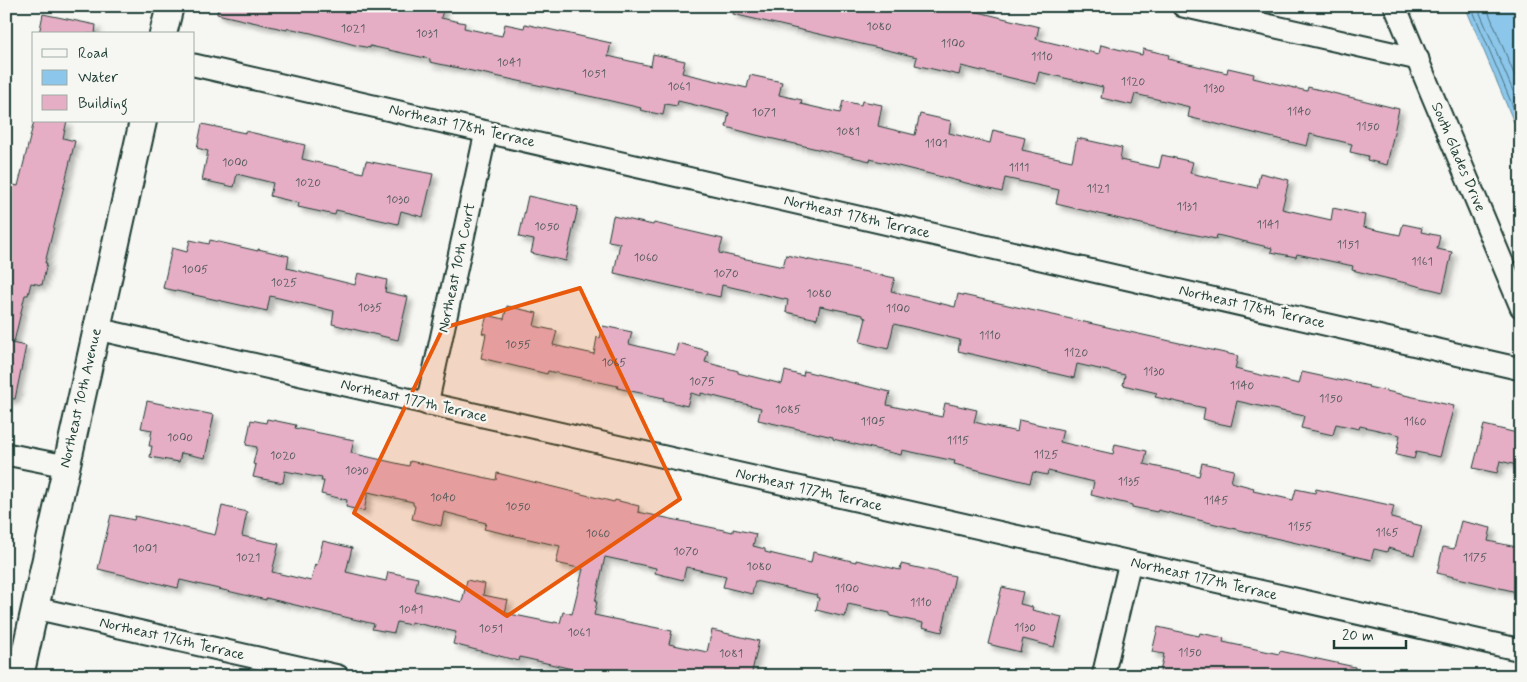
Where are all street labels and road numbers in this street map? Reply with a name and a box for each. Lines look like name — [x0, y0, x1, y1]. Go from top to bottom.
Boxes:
street label: Northeast 178th Terrace — [387, 99, 537, 153]
street label: South Glades Drive — [1426, 99, 1490, 215]
street label: Northeast 178th Terrace — [782, 190, 932, 244]
street label: Northeast 10th Court — [434, 201, 480, 335]
street label: Northeast 178th Terrace — [1177, 280, 1327, 334]
street label: Northeast 10th Avenue — [55, 326, 107, 470]
street label: Northeast 177th Terrace — [339, 374, 489, 428]
street label: Northeast 177th Terrace — [734, 463, 884, 517]
street label: Northeast 177th Terrace — [1129, 552, 1279, 606]
street label: Northeast 176th Terrace — [97, 613, 247, 665]

